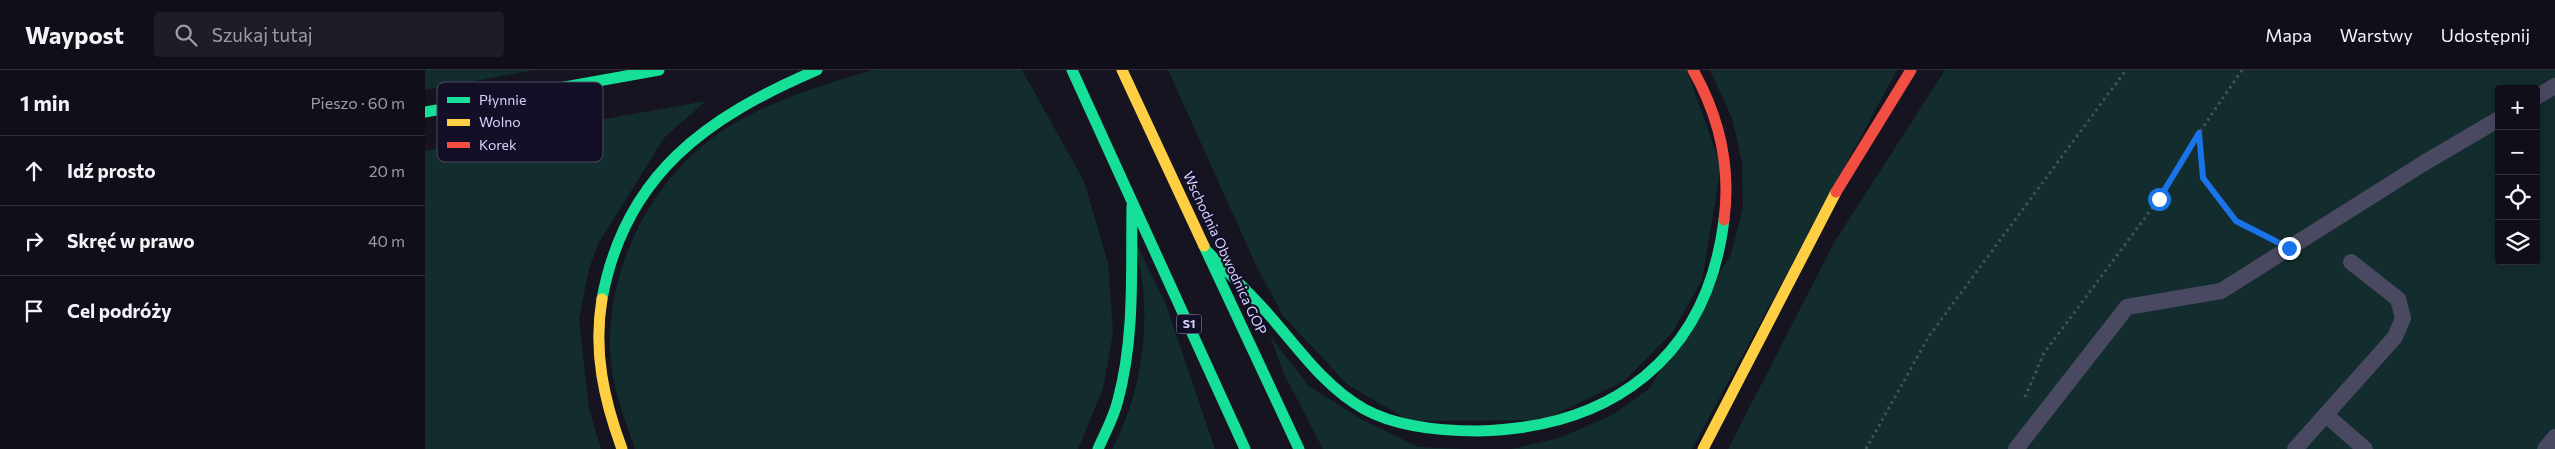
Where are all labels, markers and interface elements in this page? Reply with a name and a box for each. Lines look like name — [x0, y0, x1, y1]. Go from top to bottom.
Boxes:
search box — [154, 12, 504, 57]
text: Waypost — [25, 20, 124, 49]
icon: search — [172, 21, 200, 49]
text: Szukaj tutaj — [212, 23, 313, 46]
text: Mapa — [2265, 24, 2312, 46]
text: Warstwy — [2340, 24, 2413, 46]
text: Udostępnij — [2441, 24, 2530, 46]
legend — [437, 82, 603, 162]
map controls — [2495, 85, 2540, 265]
button: + — [2495, 85, 2540, 130]
text: 1 min — [20, 90, 70, 115]
text: Płynnie — [479, 91, 526, 108]
text: Pieszo · 60 m — [311, 93, 405, 112]
text: Wolno — [479, 113, 521, 130]
button: − — [2495, 130, 2540, 175]
text: Korek — [479, 136, 517, 153]
icon: ahead — [20, 157, 48, 185]
text: Idź prosto — [67, 159, 156, 182]
text: 20 m — [369, 161, 405, 180]
street label: Wschodnia Obwodnica GOP — [1180, 168, 1271, 338]
button: locate — [2495, 175, 2540, 220]
route start — [2148, 188, 2171, 211]
button: layers — [2495, 220, 2540, 265]
icon: right — [20, 227, 48, 255]
text: Skręć w prawo — [67, 229, 195, 252]
text: 40 m — [368, 231, 405, 250]
route end — [2278, 237, 2301, 260]
icon: arrive — [20, 297, 48, 325]
text: Cel podróży — [67, 299, 172, 322]
road number: S1 — [1177, 314, 1201, 334]

